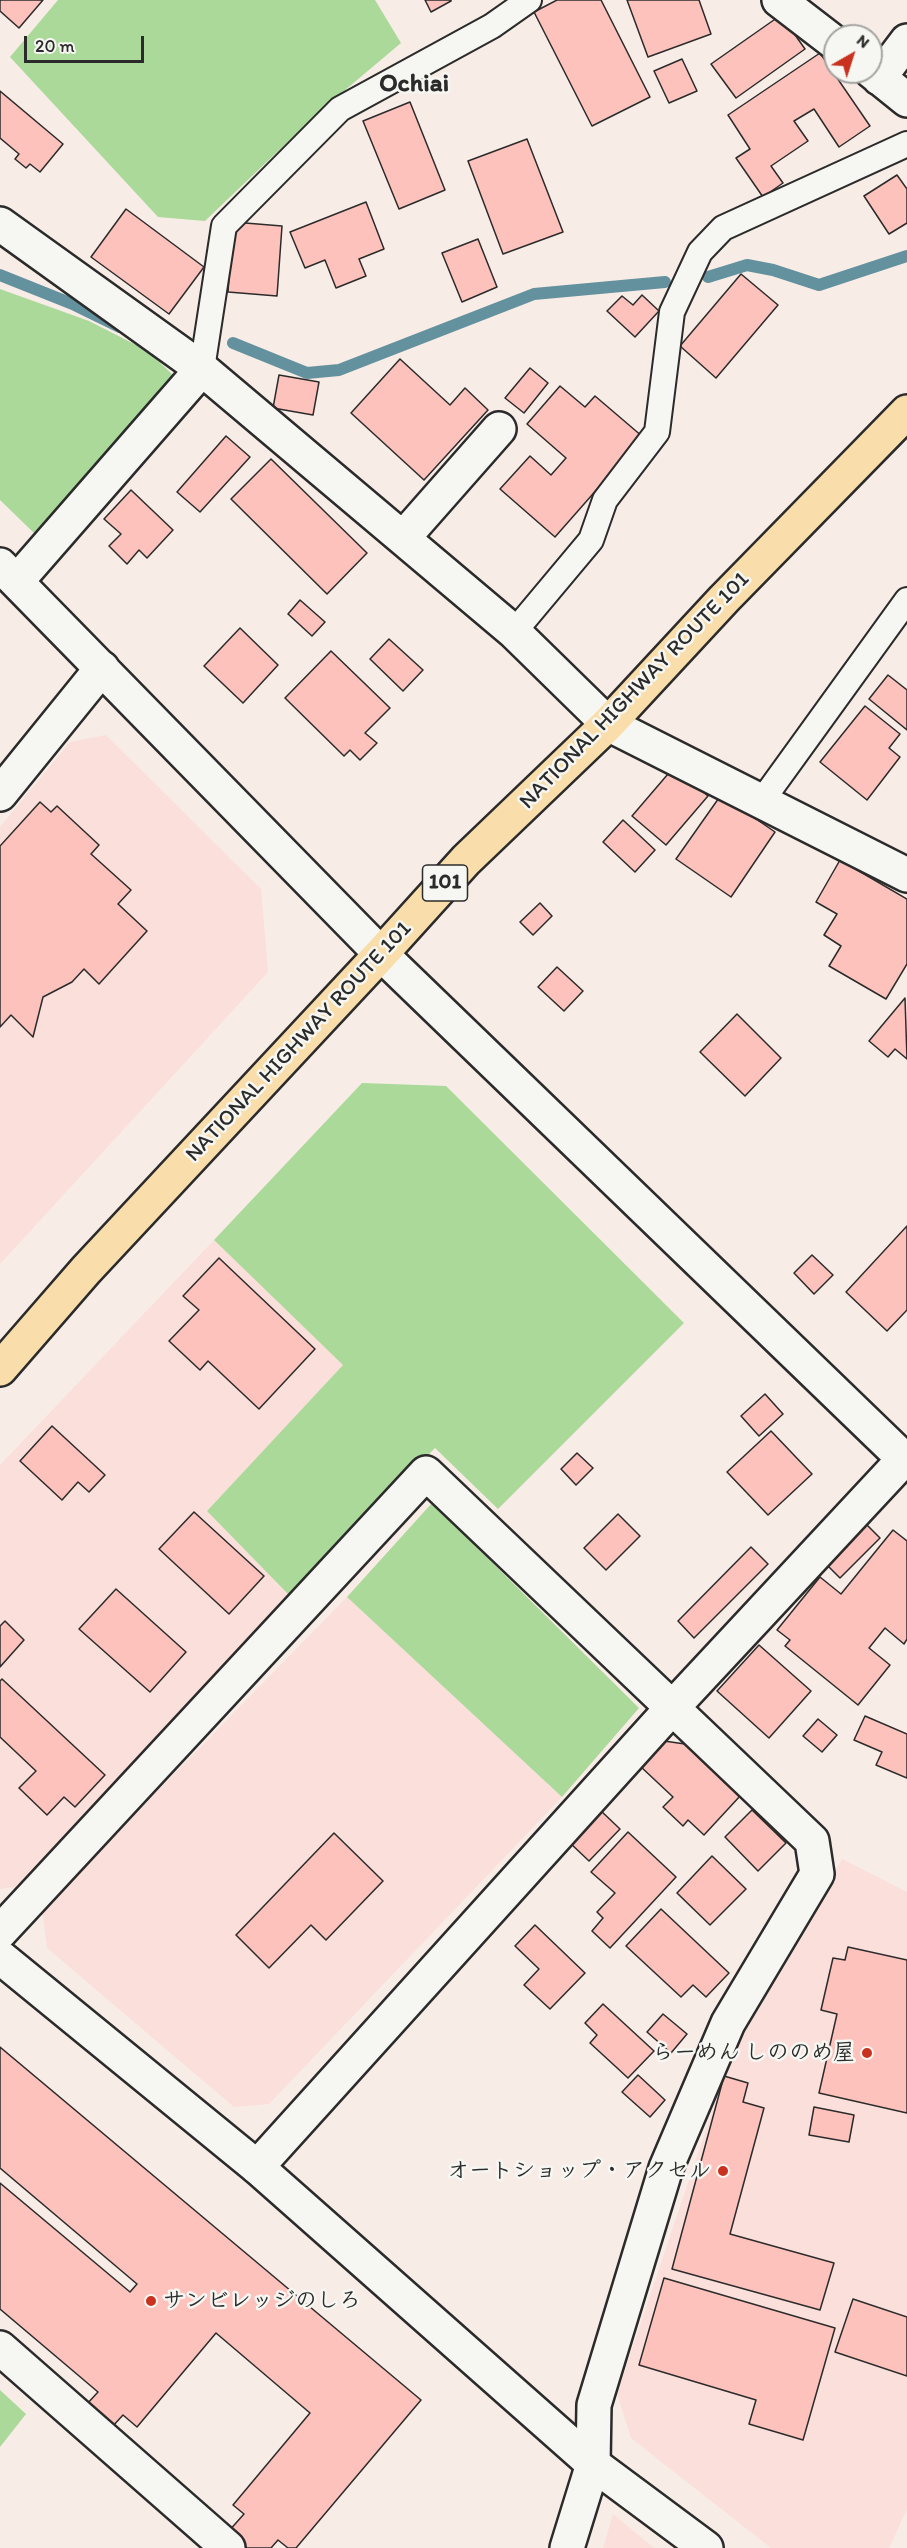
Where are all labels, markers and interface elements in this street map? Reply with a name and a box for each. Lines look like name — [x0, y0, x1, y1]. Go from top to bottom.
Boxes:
scale bar — [27, 24, 147, 62]
north arrow — [823, 24, 883, 84]
text: N — [853, 30, 874, 52]
text: 20 m — [35, 35, 75, 57]
district label: Ochiai — [379, 68, 449, 100]
street label: NATIONAL HIGHWAY ROUTE 101 — [515, 567, 755, 815]
road number: 101 — [422, 865, 468, 901]
street label: NATIONAL HIGHWAY ROUTE 101 — [180, 916, 418, 1168]
place label: らーめん しののめ屋 — [652, 2040, 855, 2066]
marker: らーめん しののめ屋 — [860, 2046, 874, 2060]
place label: オートショップ・アクセル — [447, 2158, 711, 2184]
marker: オートショップ・アクセル — [716, 2164, 730, 2178]
place label: サンビレッジのしろ — [163, 2288, 361, 2314]
marker: サンビレッジのしろ — [144, 2294, 158, 2308]

